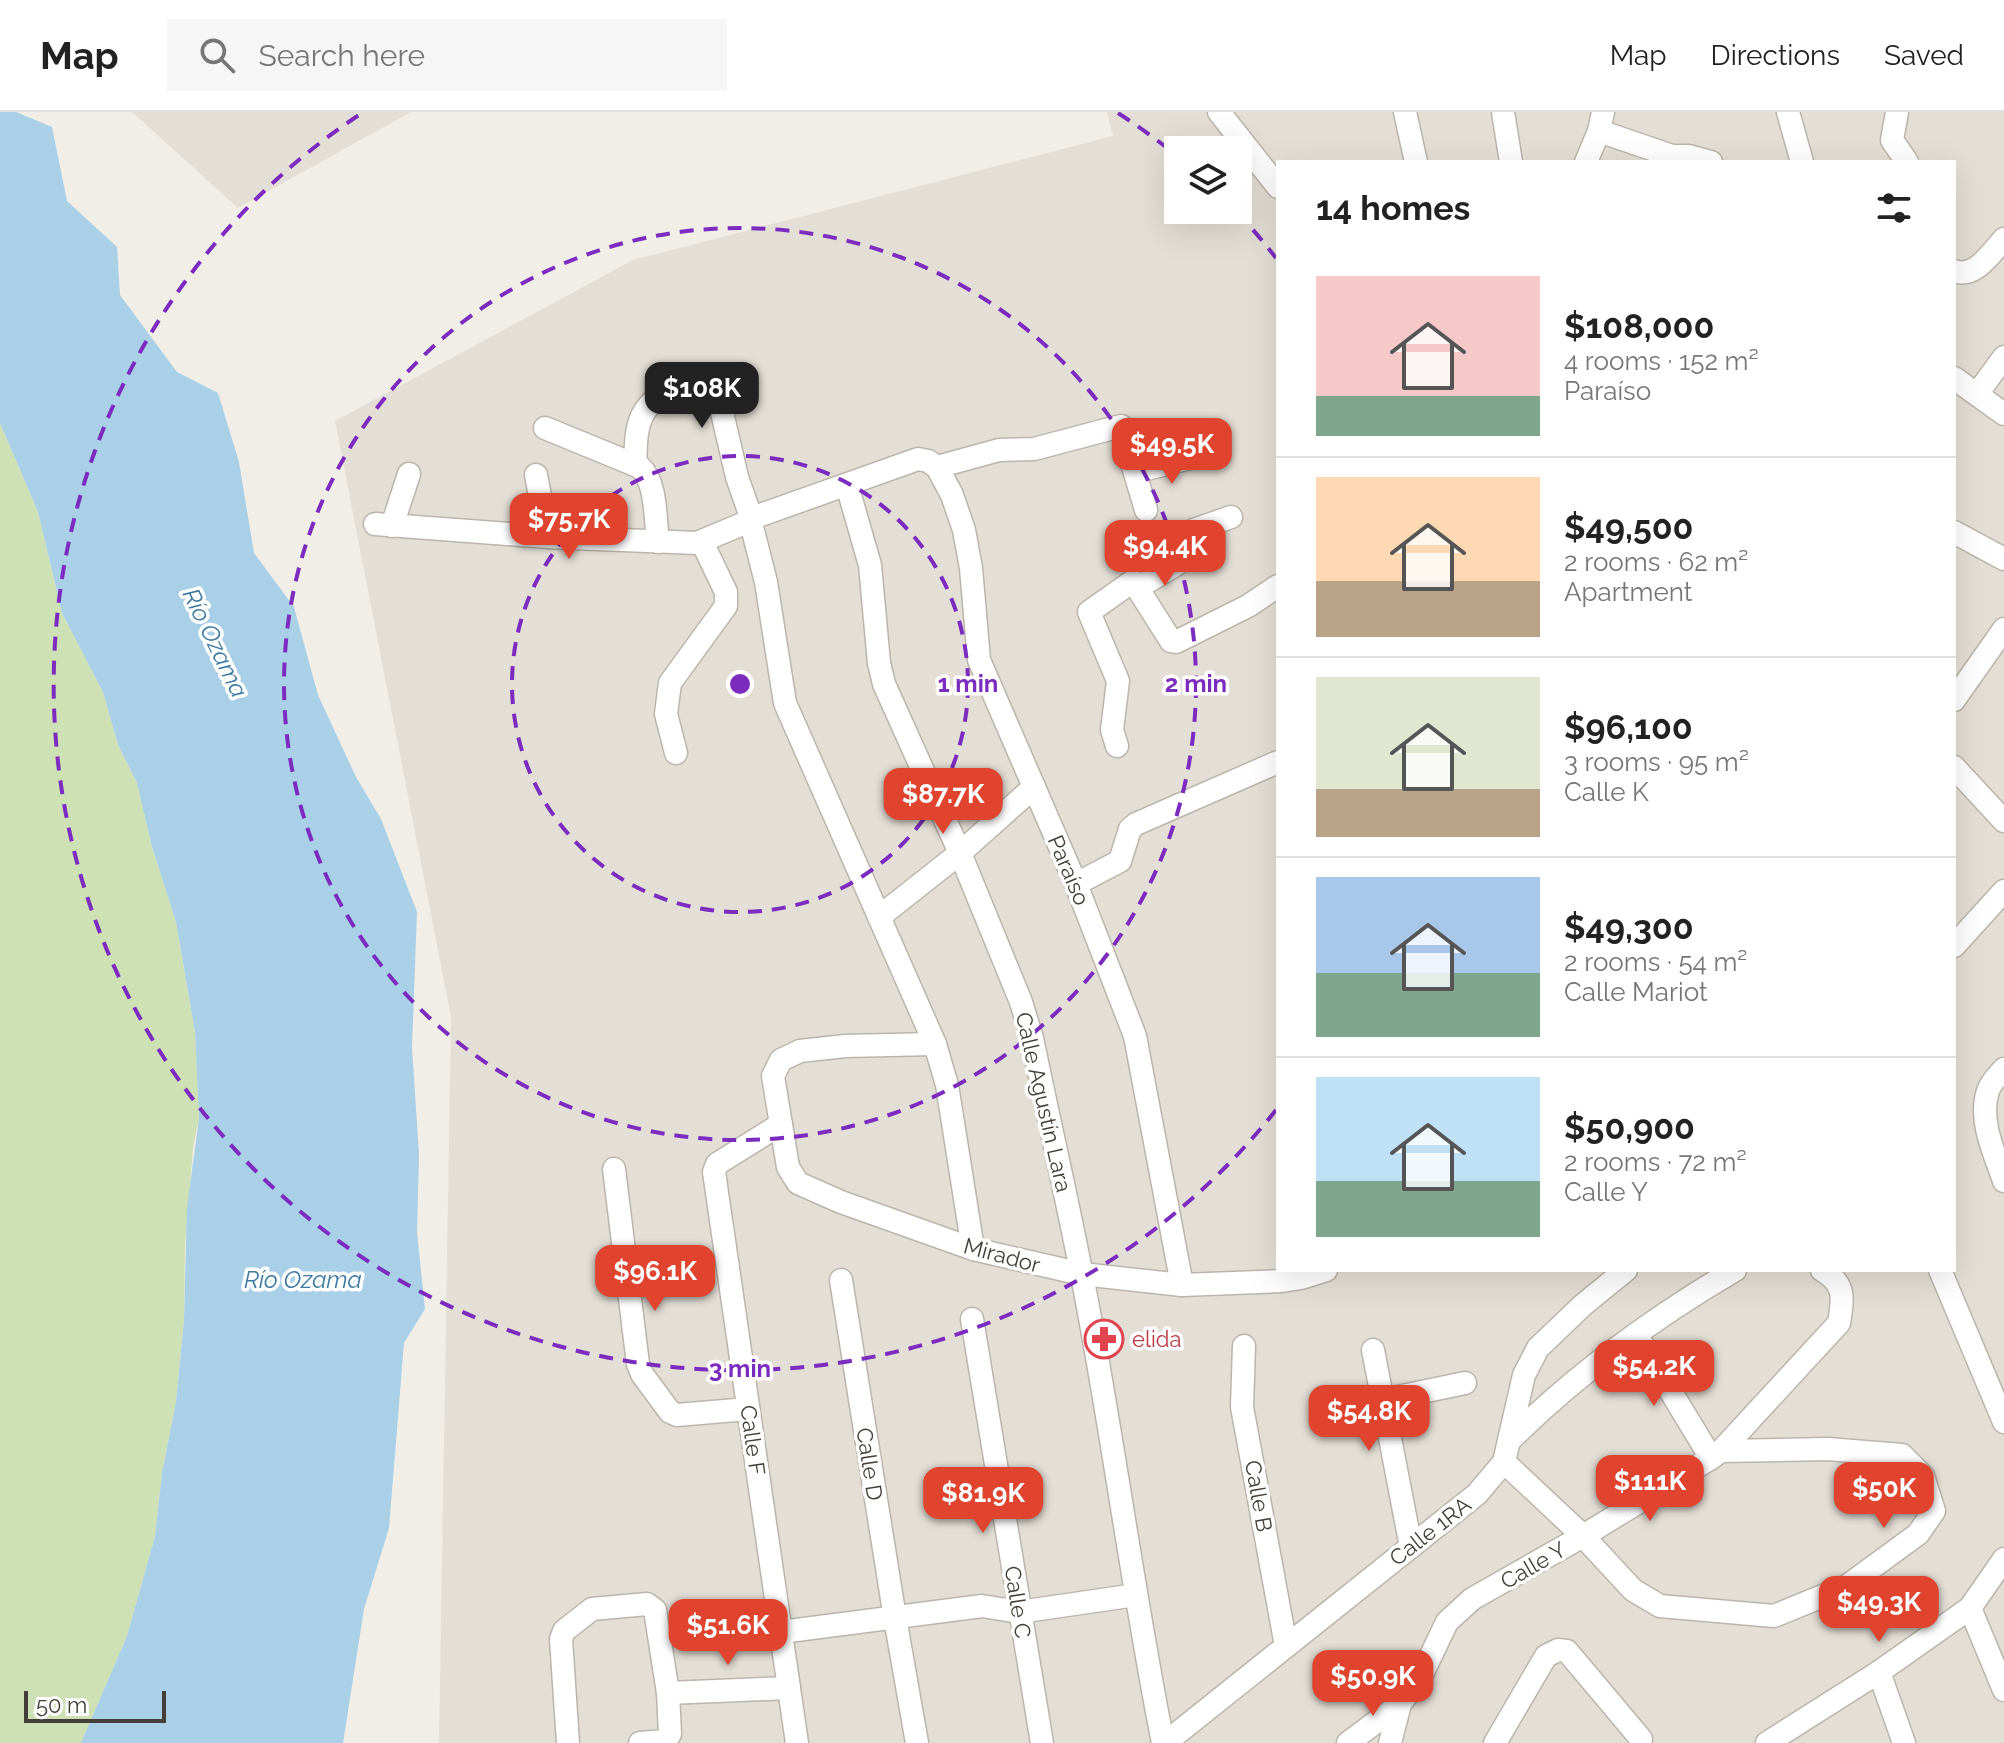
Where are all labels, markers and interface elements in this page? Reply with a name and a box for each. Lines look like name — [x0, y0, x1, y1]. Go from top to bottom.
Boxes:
search box — [167, 19, 727, 91]
text: Map — [40, 33, 119, 78]
icon: search — [195, 33, 239, 77]
text: Search here — [259, 38, 425, 73]
text: Map — [1610, 39, 1667, 72]
text: Directions — [1711, 39, 1840, 72]
text: Saved — [1884, 39, 1964, 72]
map controls — [1164, 136, 1252, 224]
button: layers — [1164, 136, 1252, 224]
icon: filters — [1872, 186, 1916, 230]
text: 14 homes — [1316, 188, 1470, 228]
text: $108,000 — [1564, 306, 1714, 346]
icon: home — [1380, 308, 1476, 404]
text: 4 rooms · 152 m² — [1564, 346, 1759, 376]
pin: $108K — [646, 362, 758, 430]
text: $108K — [663, 373, 741, 403]
text: Paraíso — [1564, 376, 1651, 406]
pin: $49.5K — [1107, 418, 1237, 486]
text: $49.5K — [1130, 429, 1214, 459]
pin: $75.7K — [504, 493, 634, 561]
text: $75.7K — [528, 504, 610, 534]
text: $49,500 — [1564, 507, 1693, 547]
icon: home — [1380, 509, 1476, 605]
pin: $94.4K — [1100, 520, 1230, 588]
text: $94.4K — [1123, 531, 1207, 561]
text: 2 rooms · 62 m² — [1564, 547, 1748, 577]
text: Apartment — [1564, 577, 1693, 607]
water label: Río Ozama — [177, 583, 254, 702]
text: 1 min — [938, 669, 998, 698]
text: 2 min — [1165, 669, 1227, 698]
centre of rings — [726, 670, 754, 698]
text: $96,100 — [1564, 707, 1693, 747]
icon: home — [1380, 709, 1476, 805]
text: 3 rooms · 95 m² — [1564, 747, 1749, 777]
pin: $87.7K — [878, 768, 1008, 836]
text: Calle K — [1564, 777, 1649, 807]
text: $87.7K — [902, 779, 984, 809]
street label: Paraíso — [1043, 831, 1095, 909]
text: $49,300 — [1564, 907, 1694, 947]
icon: home — [1380, 909, 1476, 1005]
text: 2 rooms · 54 m² — [1564, 947, 1747, 977]
text: Calle Mariot — [1564, 977, 1708, 1007]
street label: Calle Agustín Lara — [1011, 1010, 1077, 1194]
text: $50,900 — [1564, 1107, 1695, 1147]
icon: home — [1380, 1109, 1476, 1205]
text: 2 rooms · 72 m² — [1564, 1147, 1747, 1177]
text: Calle Y — [1564, 1177, 1648, 1207]
street label: Mirador — [961, 1232, 1043, 1278]
pin: $96.1K — [590, 1245, 720, 1313]
text: $96.1K — [613, 1256, 697, 1286]
water label: Río Ozama — [244, 1265, 362, 1294]
pharmacy icon: elida — [1083, 1318, 1125, 1360]
place label: elida — [1132, 1326, 1181, 1352]
pin: $54.2K — [1589, 1340, 1719, 1408]
text: $54.2K — [1612, 1351, 1696, 1381]
text: 3 min — [709, 1354, 771, 1383]
pin: $54.8K — [1304, 1385, 1434, 1453]
text: $54.8K — [1327, 1396, 1411, 1426]
street label: Calle F — [735, 1403, 771, 1477]
street label: Calle D — [851, 1426, 889, 1502]
pin: $111K — [1594, 1455, 1706, 1523]
street label: Calle B — [1240, 1458, 1278, 1534]
pin: $50K — [1837, 1462, 1931, 1530]
text: $111K — [1614, 1466, 1686, 1496]
pin: $81.9K — [918, 1467, 1048, 1535]
text: $50K — [1852, 1473, 1916, 1503]
text: $81.9K — [941, 1478, 1025, 1508]
street label: Calle 1RA — [1384, 1491, 1476, 1571]
street label: Calle Y — [1496, 1536, 1570, 1594]
street label: Calle C — [999, 1564, 1037, 1640]
pin: $49.3K — [1814, 1576, 1944, 1644]
text: $49.3K — [1837, 1587, 1921, 1617]
pin: $51.6K — [663, 1599, 793, 1667]
text: $51.6K — [687, 1610, 769, 1640]
pin: $50.9K — [1308, 1650, 1438, 1718]
text: $50.9K — [1330, 1661, 1416, 1691]
scale bar — [24, 1687, 166, 1723]
text: 50 m — [36, 1692, 87, 1718]

